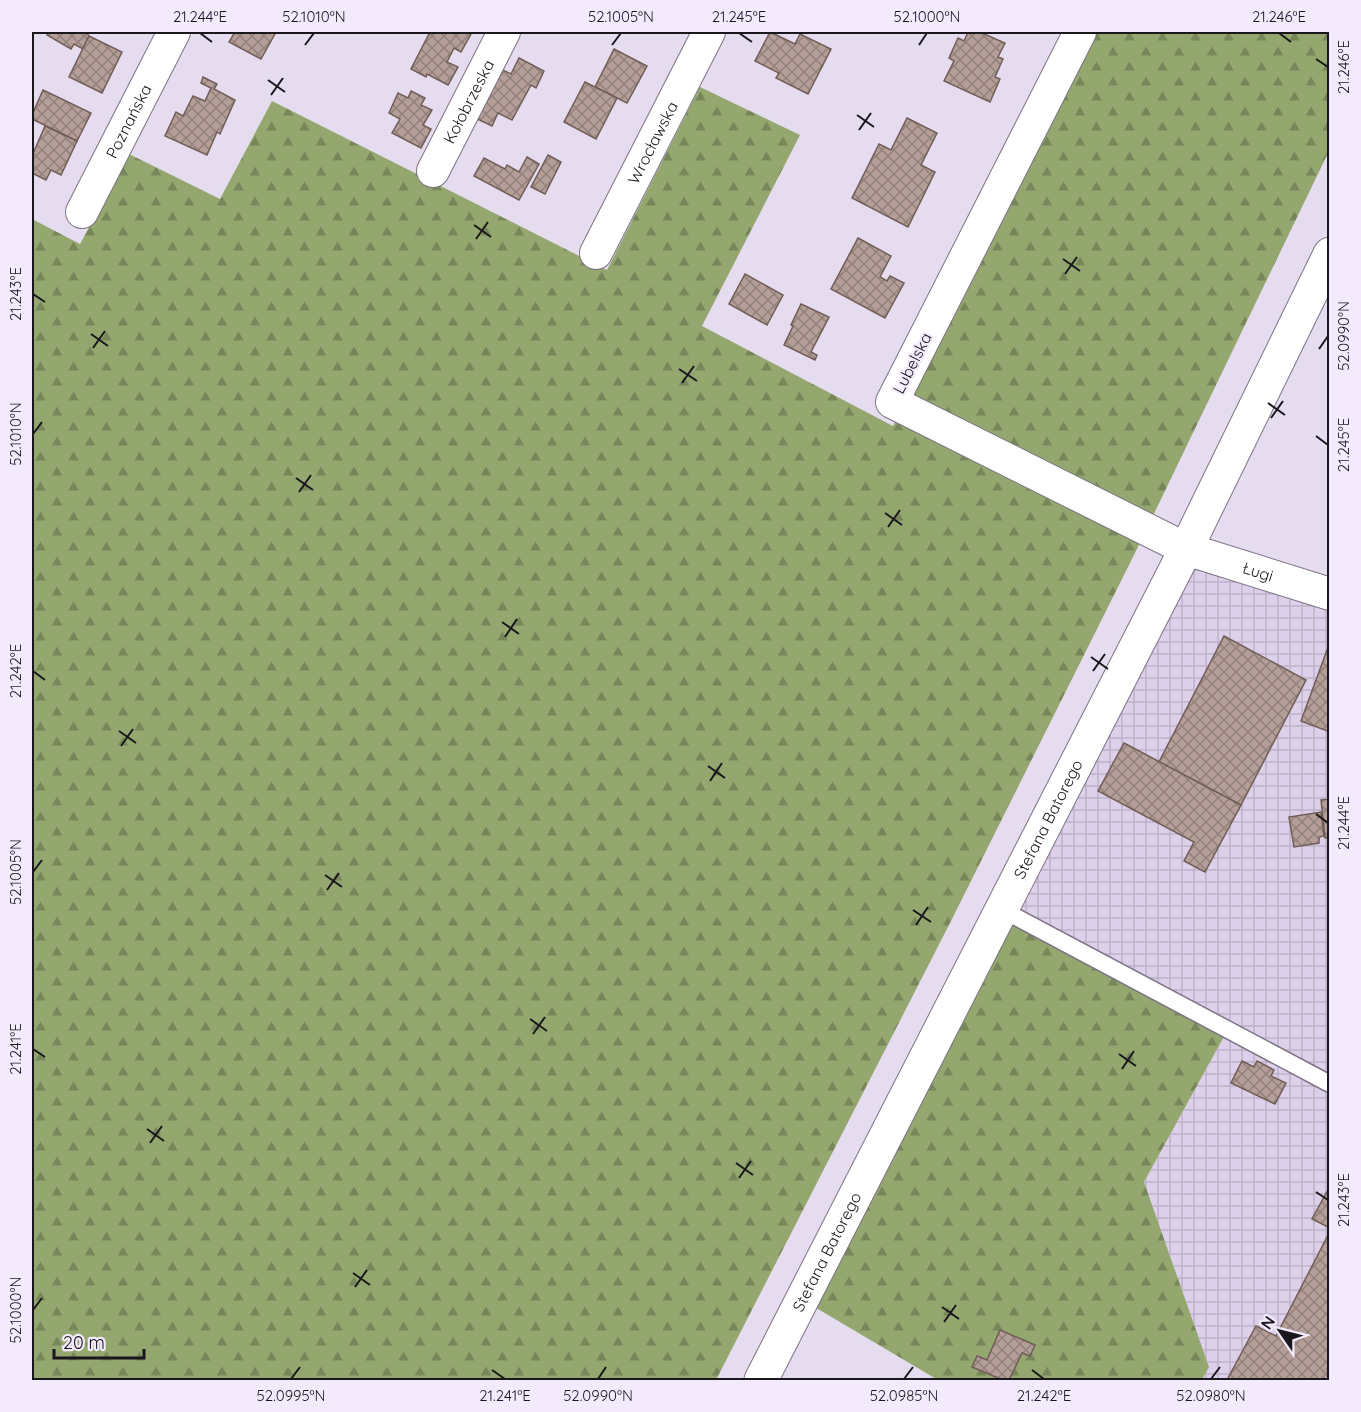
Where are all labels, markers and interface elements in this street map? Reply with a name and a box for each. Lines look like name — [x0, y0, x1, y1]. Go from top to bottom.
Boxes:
text: 21.244°E — [173, 7, 227, 26]
text: 52.1010°N — [282, 7, 346, 26]
text: 52.1005°N — [588, 7, 654, 26]
text: 21.245°E — [712, 7, 766, 26]
text: 52.1000°N — [894, 7, 960, 26]
text: 21.246°E — [1252, 7, 1306, 26]
text: 21.246°E — [1334, 40, 1353, 94]
street label: Kołobrzeska — [439, 56, 498, 147]
street label: Poznańska — [101, 81, 156, 162]
street label: Wrocławska — [623, 98, 682, 187]
text: 21.243°E — [6, 267, 25, 321]
text: 52.0990°N — [1334, 301, 1353, 371]
street label: Lubelska — [888, 329, 936, 397]
text: 52.1010°N — [6, 402, 25, 466]
text: 21.245°E — [1334, 418, 1353, 472]
street label: Ługi — [1240, 557, 1276, 586]
text: 21.242°E — [6, 644, 25, 698]
street label: Stefana Batorego — [1009, 756, 1087, 882]
text: 21.244°E — [1334, 796, 1353, 850]
text: 52.1005°N — [6, 839, 25, 905]
text: 21.241°E — [6, 1023, 25, 1075]
text: 21.243°E — [1334, 1173, 1353, 1227]
street label: Stefana Batorego — [788, 1189, 865, 1315]
text: 52.1000°N — [6, 1277, 25, 1343]
north arrow — [1250, 1301, 1310, 1361]
text: N — [1256, 1312, 1279, 1333]
scale bar — [54, 1322, 144, 1360]
text: 20 m — [63, 1331, 105, 1354]
text: 52.0995°N — [257, 1386, 325, 1405]
text: 21.241°E — [479, 1386, 531, 1405]
text: 52.0990°N — [563, 1386, 633, 1405]
text: 52.0985°N — [870, 1386, 938, 1405]
text: 21.242°E — [1017, 1386, 1071, 1405]
text: 52.0980°N — [1176, 1386, 1246, 1405]

